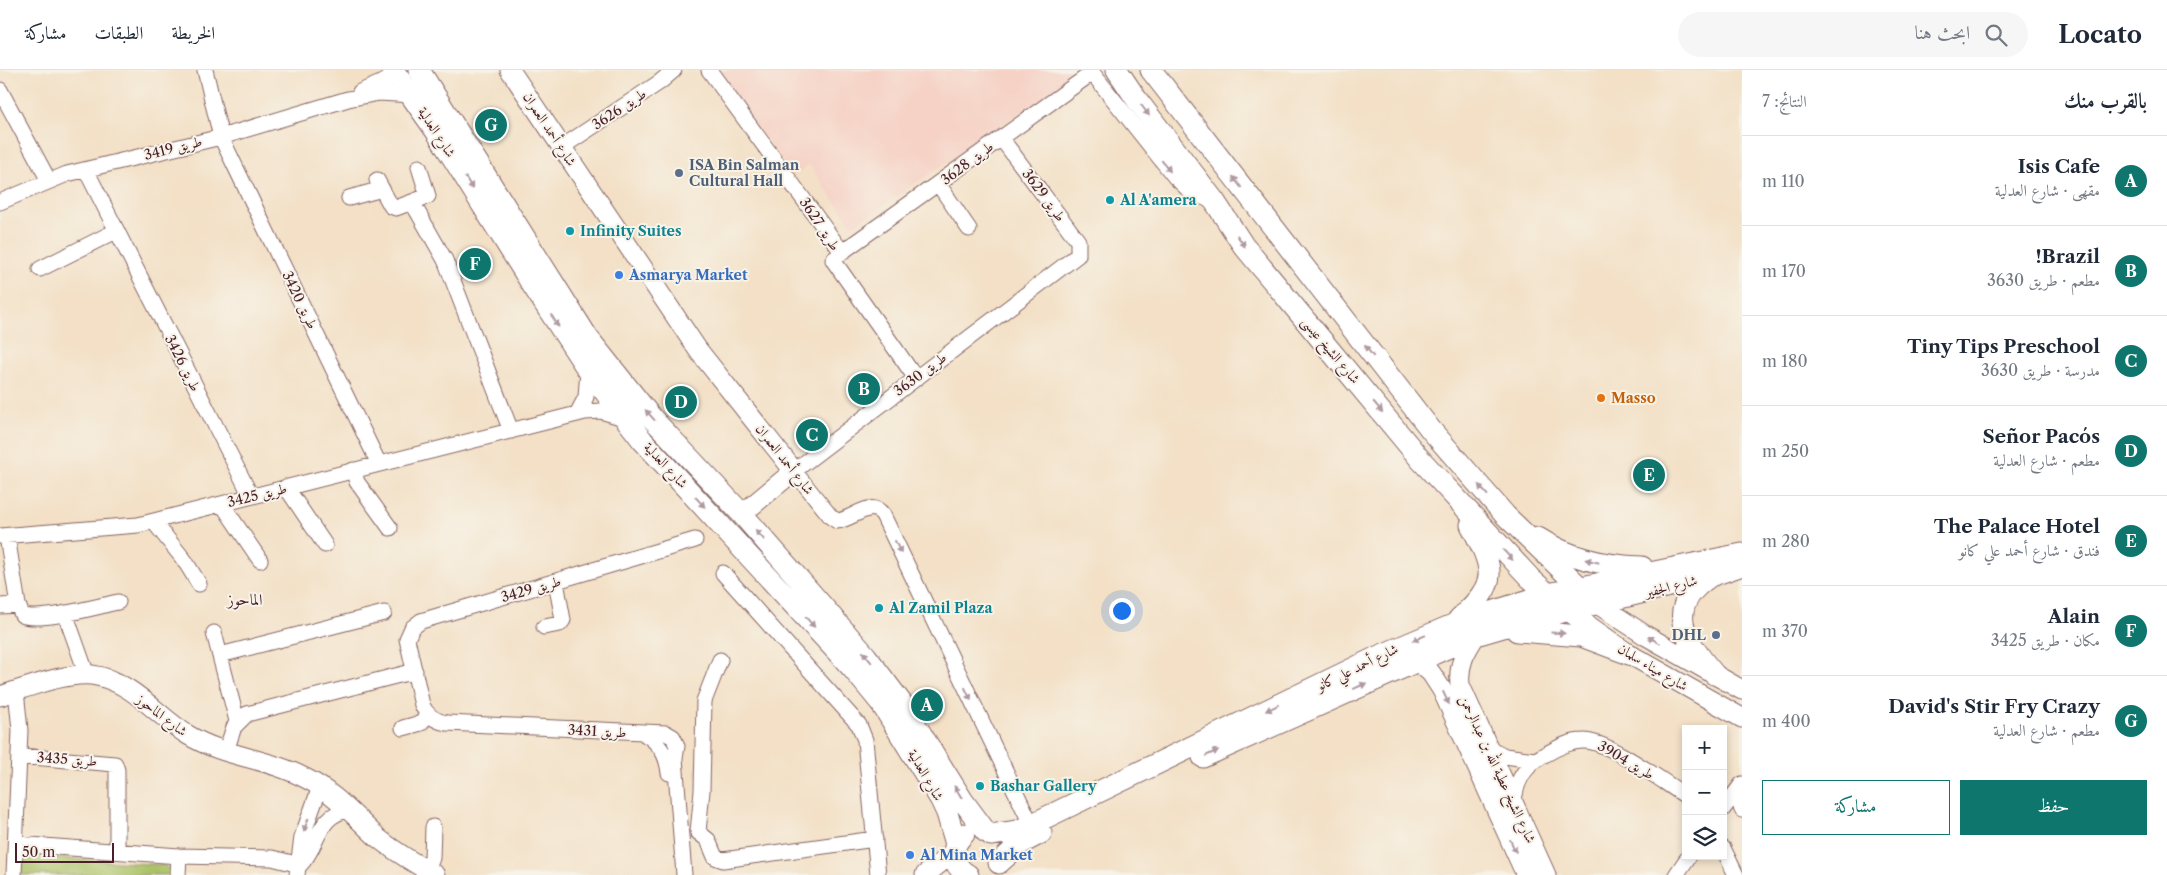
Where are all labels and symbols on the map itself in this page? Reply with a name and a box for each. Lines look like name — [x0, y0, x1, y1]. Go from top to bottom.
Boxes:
street label: طريق 3626 — [588, 84, 650, 134]
street label: شارع أحمد العمران — [517, 88, 582, 171]
street label: شارع العدلية — [412, 103, 460, 162]
one-way arrow — [1139, 103, 1150, 116]
pin: G — [475, 106, 507, 144]
street label: طريق 3419 — [142, 132, 204, 164]
street label: طريق 3628 — [937, 137, 997, 189]
place label: ISA Bin Salman Cultural Hall — [689, 156, 800, 190]
one-way arrow — [1161, 159, 1172, 172]
street label: طريق 3629 — [1018, 165, 1070, 225]
marker: ISA Bin Salman Cultural Hall — [673, 167, 685, 179]
one-way arrow — [464, 176, 473, 189]
one-way arrow — [1232, 176, 1243, 189]
place label: Al A'amera — [1119, 191, 1198, 209]
street label: طريق 3627 — [796, 194, 844, 254]
marker: Al A'amera — [1104, 194, 1116, 206]
place label: Infinity Suites — [580, 222, 681, 240]
marker: Infinity Suites — [564, 225, 576, 237]
one-way arrow — [1236, 234, 1246, 248]
pin: F — [459, 245, 491, 283]
place label: Asmarya Market — [628, 266, 748, 284]
street label: طريق 3420 — [278, 268, 322, 332]
marker: Asmarya Market — [613, 269, 625, 281]
street label: شارع الشيخ عيسى — [1295, 313, 1364, 390]
one-way arrow — [550, 314, 559, 327]
street label: طريق 3426 — [161, 332, 205, 394]
one-way arrow — [1364, 345, 1375, 358]
street label: طريق 3630 — [890, 348, 950, 400]
pin: B — [848, 370, 880, 408]
pin: D — [665, 383, 697, 421]
place label: Masso — [1611, 389, 1656, 407]
marker: Masso — [1595, 392, 1607, 404]
one-way arrow — [1372, 400, 1383, 413]
one-way arrow — [644, 410, 656, 422]
pin: C — [796, 416, 828, 454]
street label: شارع أحمد العمران — [749, 419, 819, 500]
street label: شارع العدلية — [638, 438, 692, 494]
pin: E — [1633, 456, 1665, 494]
street label: طريق 3425 — [225, 479, 289, 511]
one-way arrow — [1478, 484, 1489, 497]
one-way arrow — [694, 495, 706, 507]
one-way arrow — [754, 530, 766, 542]
one-way arrow — [894, 540, 902, 554]
one-way arrow — [1502, 548, 1514, 560]
one-way arrow — [1584, 557, 1599, 565]
street label: شارع الجفير — [1641, 571, 1700, 605]
street label: طريق 3429 — [499, 572, 563, 606]
district label: الماحوز — [225, 589, 263, 610]
your location — [1109, 598, 1135, 624]
place label: Al Zamil Plaza — [888, 599, 993, 617]
marker: Al Zamil Plaza — [873, 602, 885, 614]
one-way arrow — [804, 615, 816, 627]
place label: DHL — [1672, 626, 1706, 644]
one-way arrow — [1550, 629, 1566, 637]
marker: DHL — [1710, 629, 1722, 641]
one-way arrow — [1412, 635, 1426, 643]
one-way arrow — [1647, 636, 1660, 645]
street label: شارع أحمد علي كانو — [1311, 639, 1403, 699]
street label: شارع ميناء سلمان — [1613, 639, 1691, 697]
one-way arrow — [861, 651, 872, 664]
one-way arrow — [1353, 681, 1367, 689]
pin: A — [911, 686, 943, 724]
one-way arrow — [965, 687, 973, 701]
street label: شارع الماحوز — [130, 689, 191, 742]
one-way arrow — [1442, 691, 1450, 705]
street label: شارع الشيخ عطية الله بن عبدالرحمن — [1452, 691, 1542, 848]
one-way arrow — [1265, 704, 1279, 712]
street label: طريق 3431 — [567, 720, 627, 742]
street label: طريق 3904 — [1595, 737, 1657, 783]
street label: شارع العدلية — [902, 746, 948, 805]
street label: طريق 3435 — [36, 748, 98, 770]
one-way arrow — [1205, 749, 1219, 757]
place label: Bashar Gallery — [990, 777, 1097, 795]
marker: Bashar Gallery — [974, 780, 986, 792]
one-way arrow — [953, 785, 962, 799]
one-way arrow — [302, 818, 310, 833]
one-way arrow — [1509, 839, 1517, 853]
scale bar — [15, 840, 114, 863]
place label: Al Mina Market — [919, 846, 1033, 864]
marker: Al Mina Market — [904, 849, 916, 861]

